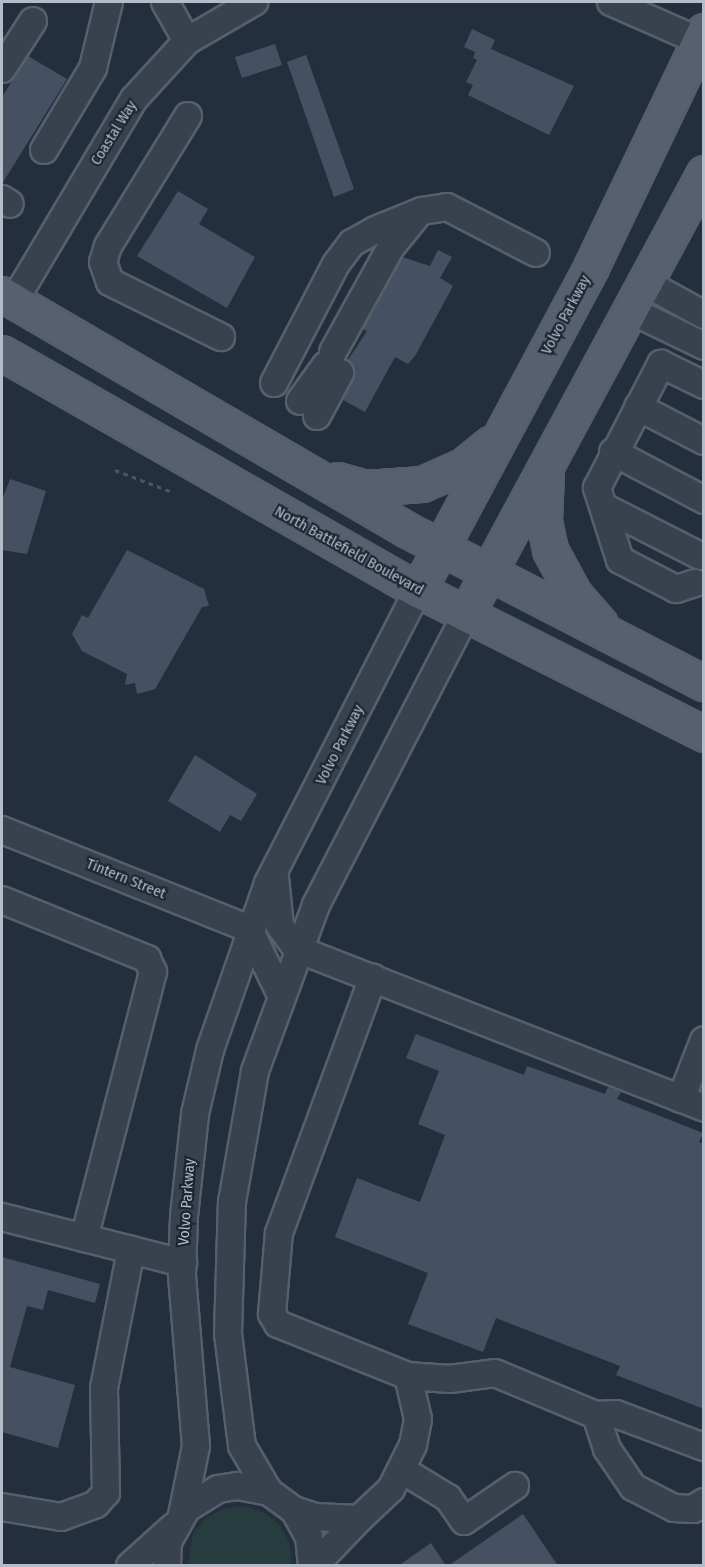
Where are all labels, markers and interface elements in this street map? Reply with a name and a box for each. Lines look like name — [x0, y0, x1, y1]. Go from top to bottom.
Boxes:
street label: Coastal Way — [87, 97, 141, 169]
street label: Volvo Parkway — [538, 272, 594, 358]
street label: North Battlefield Boulevard — [271, 502, 427, 600]
street label: Volvo Parkway — [312, 702, 368, 788]
street label: Tintern Street — [84, 855, 168, 903]
street label: Volvo Parkway — [175, 1158, 199, 1246]

